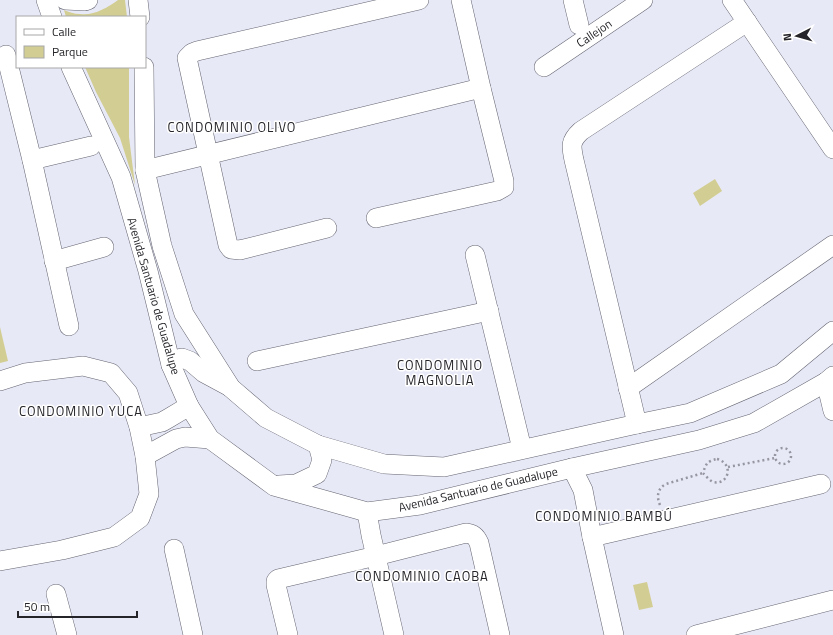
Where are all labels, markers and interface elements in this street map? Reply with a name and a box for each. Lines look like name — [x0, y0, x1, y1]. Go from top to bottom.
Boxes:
street label: Callejon — [572, 14, 616, 52]
legend — [16, 16, 146, 68]
north arrow — [777, 16, 817, 56]
text: Calle — [52, 22, 76, 41]
text: N — [779, 32, 795, 42]
text: Parque — [52, 42, 88, 61]
district label: CONDOMINIO OLIVO — [168, 117, 296, 137]
street label: Avenida Santuario de Guadalupe — [122, 215, 186, 377]
district label: CONDOMINIO MAGNOLIA — [397, 355, 483, 390]
district label: CONDOMINIO YUCA — [19, 401, 143, 421]
street label: Avenida Santuario de Guadalupe — [397, 461, 559, 517]
district label: CONDOMINIO BAMBÚ — [535, 506, 673, 526]
district label: CONDOMINIO CAOBA — [355, 566, 489, 586]
scale bar — [18, 593, 137, 619]
text: 50 m — [24, 597, 50, 616]

